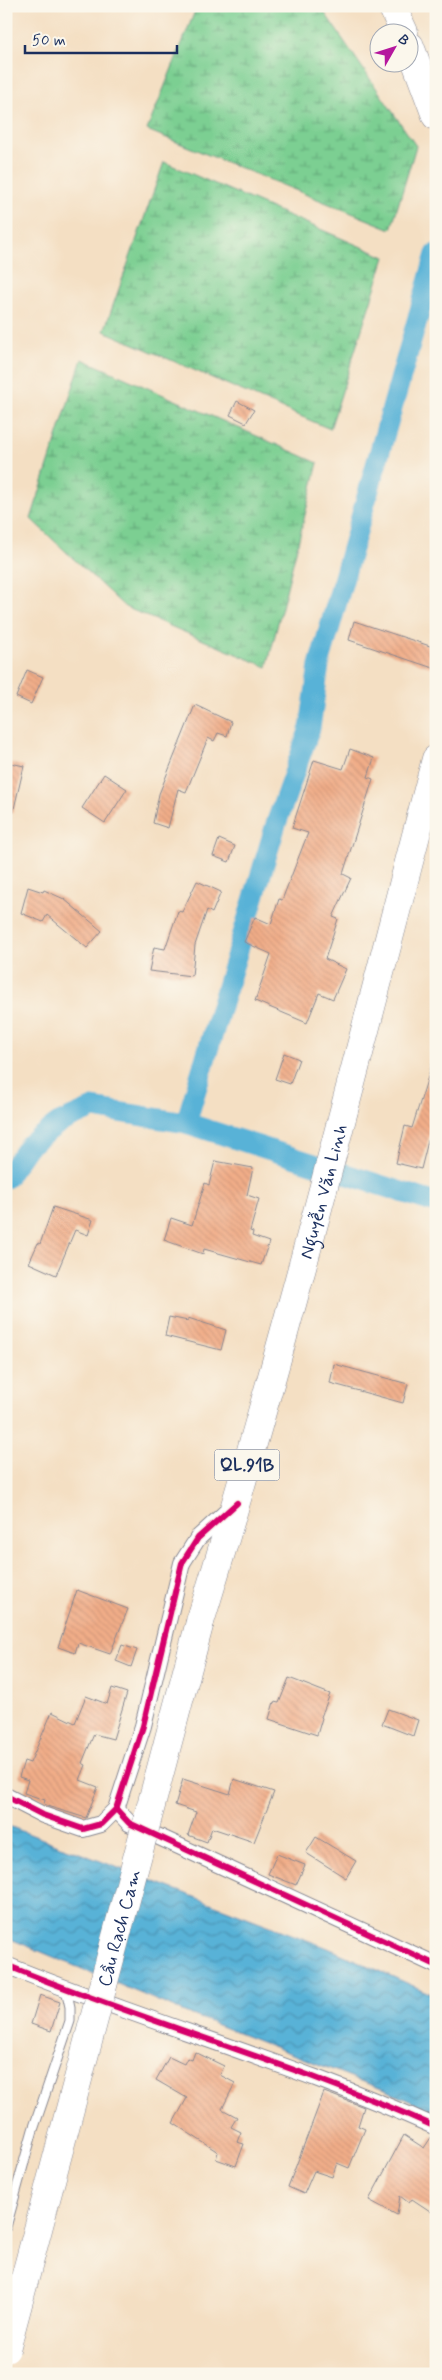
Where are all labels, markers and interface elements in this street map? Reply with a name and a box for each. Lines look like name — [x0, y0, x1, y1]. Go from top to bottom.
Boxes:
scale bar — [25, 22, 178, 54]
north arrow — [370, 22, 420, 72]
text: 50 m — [32, 31, 66, 51]
text: B — [394, 31, 413, 50]
street label: Nguyễn Văn Linh — [294, 1121, 354, 1262]
road number: QL.91B — [214, 1450, 280, 1480]
street label: Cầu Rạch Cam — [92, 1867, 147, 1990]

